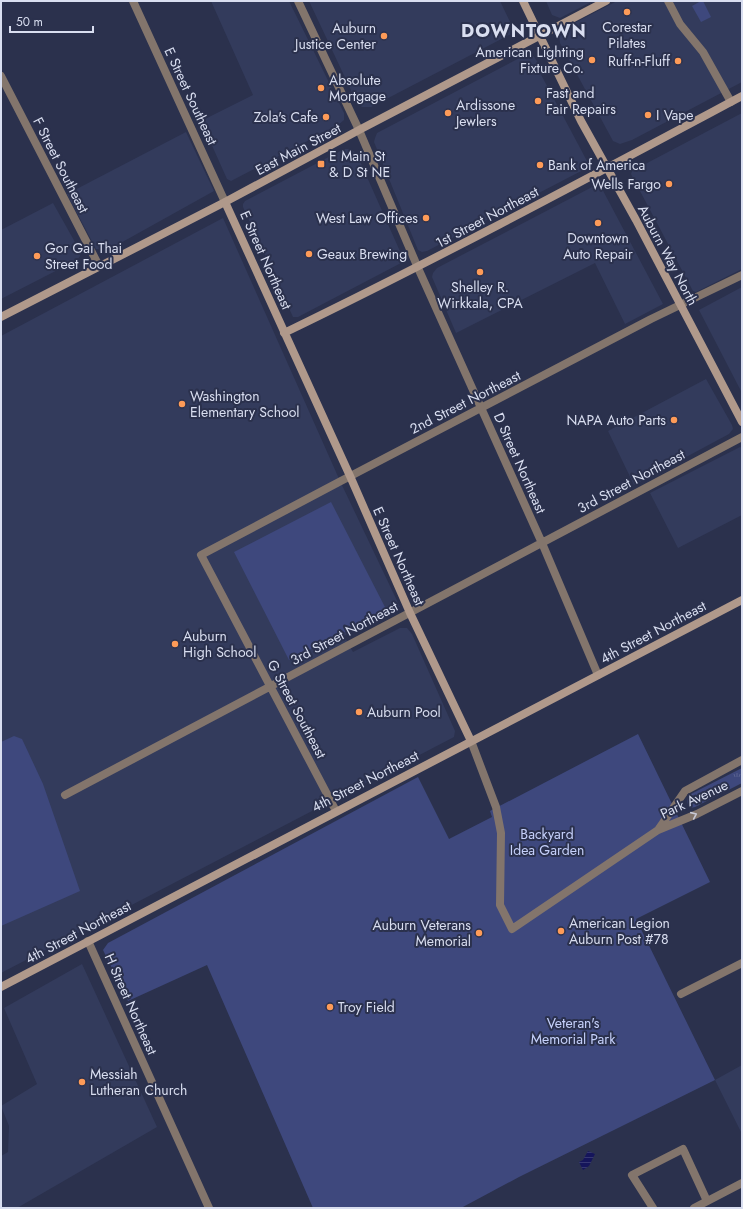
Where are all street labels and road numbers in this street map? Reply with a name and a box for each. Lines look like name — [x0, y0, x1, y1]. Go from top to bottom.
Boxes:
street label: E Street Southeast — [160, 44, 223, 149]
street label: F Street Southeast — [28, 114, 94, 217]
street label: East Main Street — [252, 118, 345, 180]
street label: 1st Street Northeast — [432, 181, 543, 253]
street label: Auburn Way North — [633, 201, 703, 309]
street label: E Street Northeast — [235, 207, 297, 313]
street label: 2nd Street Northeast — [406, 365, 524, 439]
street label: D Street Northeast — [489, 409, 551, 517]
street label: 3rd Street Northeast — [574, 444, 689, 518]
street label: E Street Northeast — [368, 503, 430, 609]
street label: 4th Street Northeast — [596, 595, 710, 668]
street label: 3rd Street Northeast — [287, 596, 402, 670]
street label: G Street Southeast — [263, 656, 332, 762]
street label: 4th Street Northeast — [308, 745, 423, 817]
street label: Park Avenue — [657, 775, 731, 823]
street label: 4th Street Northeast — [21, 895, 135, 968]
street label: H Street Northeast — [100, 950, 163, 1058]

